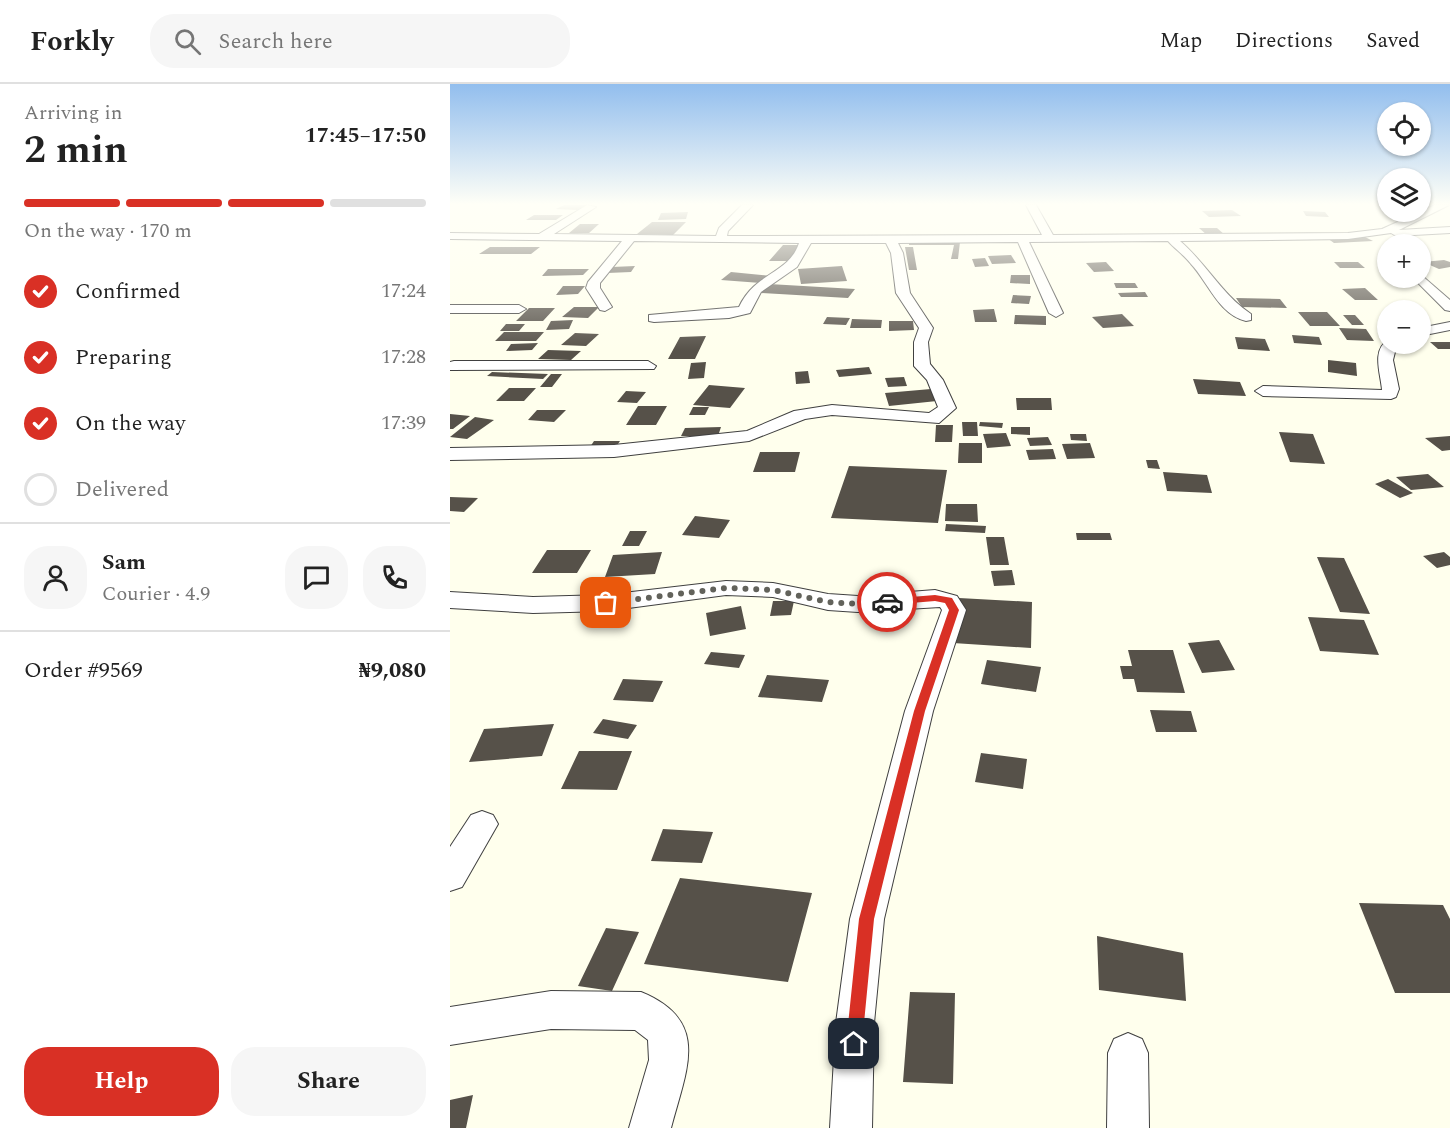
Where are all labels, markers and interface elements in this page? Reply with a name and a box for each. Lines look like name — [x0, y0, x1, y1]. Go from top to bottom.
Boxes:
search box — [150, 14, 570, 68]
text: Forkly — [30, 20, 114, 63]
icon: search — [171, 25, 204, 58]
text: Search here — [219, 25, 333, 58]
text: Map — [1160, 25, 1202, 57]
text: Directions — [1235, 25, 1333, 57]
text: Saved — [1366, 25, 1420, 57]
text: Arriving in — [24, 98, 122, 128]
map controls — [1377, 102, 1431, 354]
button: locate — [1377, 102, 1431, 156]
text: 17:45–17:50 — [304, 119, 426, 152]
text: 2 min — [24, 121, 128, 180]
button: layers — [1377, 168, 1431, 222]
text: On the way · 170 m — [24, 216, 192, 246]
button: + — [1377, 234, 1431, 288]
icon: check — [24, 275, 57, 308]
text: Confirmed — [75, 275, 181, 308]
text: 17:24 — [381, 276, 426, 306]
button: − — [1377, 300, 1431, 354]
icon: check — [24, 341, 57, 374]
text: Preparing — [75, 341, 172, 374]
text: 17:28 — [381, 342, 426, 372]
icon: check — [24, 407, 57, 440]
text: On the way — [75, 407, 186, 440]
text: 17:39 — [381, 408, 426, 438]
text: Delivered — [75, 473, 169, 506]
button: person — [24, 546, 87, 609]
text: Sam — [102, 546, 146, 579]
button: chat — [285, 546, 348, 609]
button: phone — [363, 546, 426, 609]
courier — [857, 572, 917, 632]
pin — [580, 577, 631, 628]
text: Courier · 4.9 — [102, 579, 210, 609]
icon: bag — [589, 586, 622, 619]
icon: car — [871, 586, 904, 619]
text: Order #9569 — [24, 654, 143, 687]
text: ₦9,080 — [358, 654, 426, 687]
pin — [828, 1018, 879, 1069]
icon: home — [837, 1027, 870, 1060]
button: Help — [24, 1047, 219, 1116]
button: Share — [231, 1047, 426, 1116]

